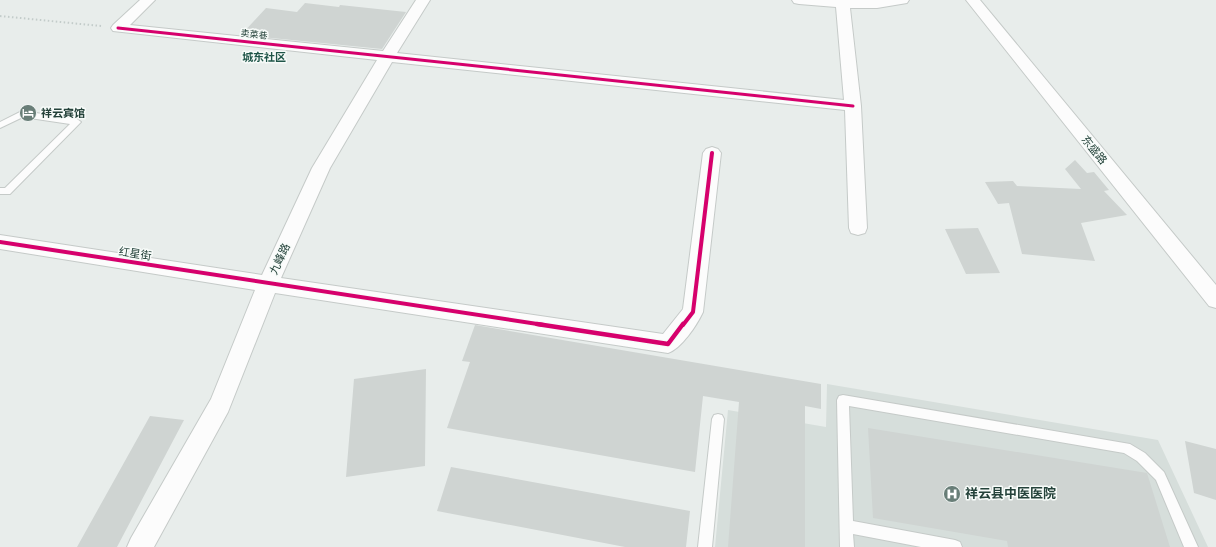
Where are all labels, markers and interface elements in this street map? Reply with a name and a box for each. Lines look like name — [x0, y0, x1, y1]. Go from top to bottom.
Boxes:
street label: 卖菜巷 — [240, 28, 268, 42]
district label: 城东社区 — [242, 51, 286, 64]
hotel icon: 祥云宾馆 — [18, 103, 38, 123]
place label: 祥云宾馆 — [41, 107, 85, 120]
street label: 东盛路 — [1079, 133, 1109, 167]
street label: 九峰路 — [267, 241, 293, 277]
street label: 红星街 — [118, 245, 152, 263]
hospital icon: 祥云县中医医院 — [942, 484, 962, 504]
place label: 祥云县中医医院 — [965, 486, 1056, 502]

